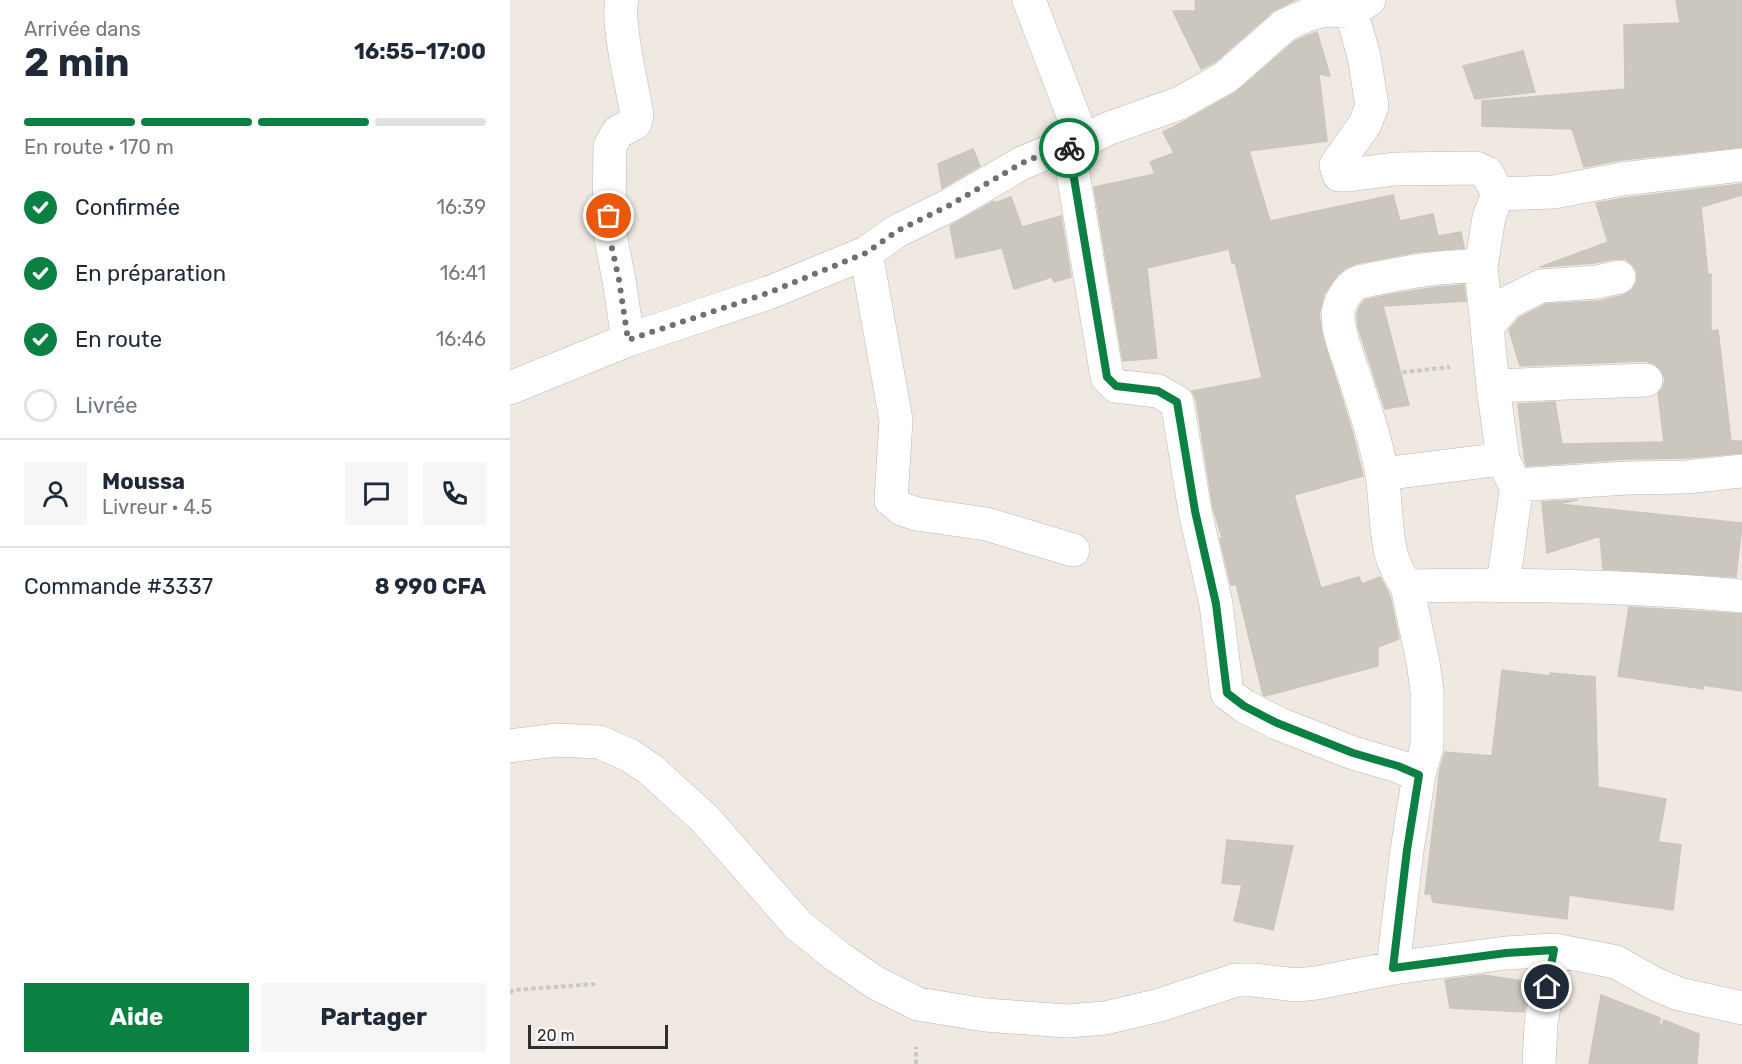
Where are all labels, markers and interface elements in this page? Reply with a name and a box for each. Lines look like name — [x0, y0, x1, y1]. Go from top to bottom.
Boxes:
text: Arrivée dans — [24, 17, 141, 41]
text: 16:55–17:00 — [354, 38, 486, 65]
text: 2 min — [24, 40, 130, 86]
courier — [1039, 118, 1099, 178]
icon: bike — [1053, 132, 1086, 165]
text: En route · 170 m — [24, 135, 174, 159]
pin — [583, 190, 634, 241]
icon: check — [24, 191, 57, 224]
text: Confirmée — [75, 194, 180, 221]
text: 16:39 — [436, 195, 486, 219]
icon: bag — [592, 199, 625, 232]
icon: check — [24, 257, 57, 290]
text: En préparation — [75, 260, 226, 287]
text: 16:41 — [440, 261, 486, 285]
icon: check — [24, 323, 57, 356]
text: En route — [75, 326, 162, 353]
text: 16:46 — [436, 327, 486, 351]
text: Livrée — [75, 392, 138, 419]
button: person — [24, 462, 87, 525]
button: chat — [345, 462, 408, 525]
button: phone — [423, 462, 486, 525]
text: Moussa — [102, 468, 185, 495]
text: Livreur · 4.5 — [102, 495, 212, 519]
text: Commande #3337 — [24, 573, 213, 600]
text: 8 990 CFA — [375, 573, 486, 600]
pin — [1521, 961, 1572, 1012]
icon: home — [1530, 970, 1563, 1003]
button: Aide — [24, 983, 249, 1052]
button: Partager — [261, 983, 486, 1052]
scale bar — [528, 1022, 668, 1050]
text: 20 m — [537, 1026, 575, 1045]

